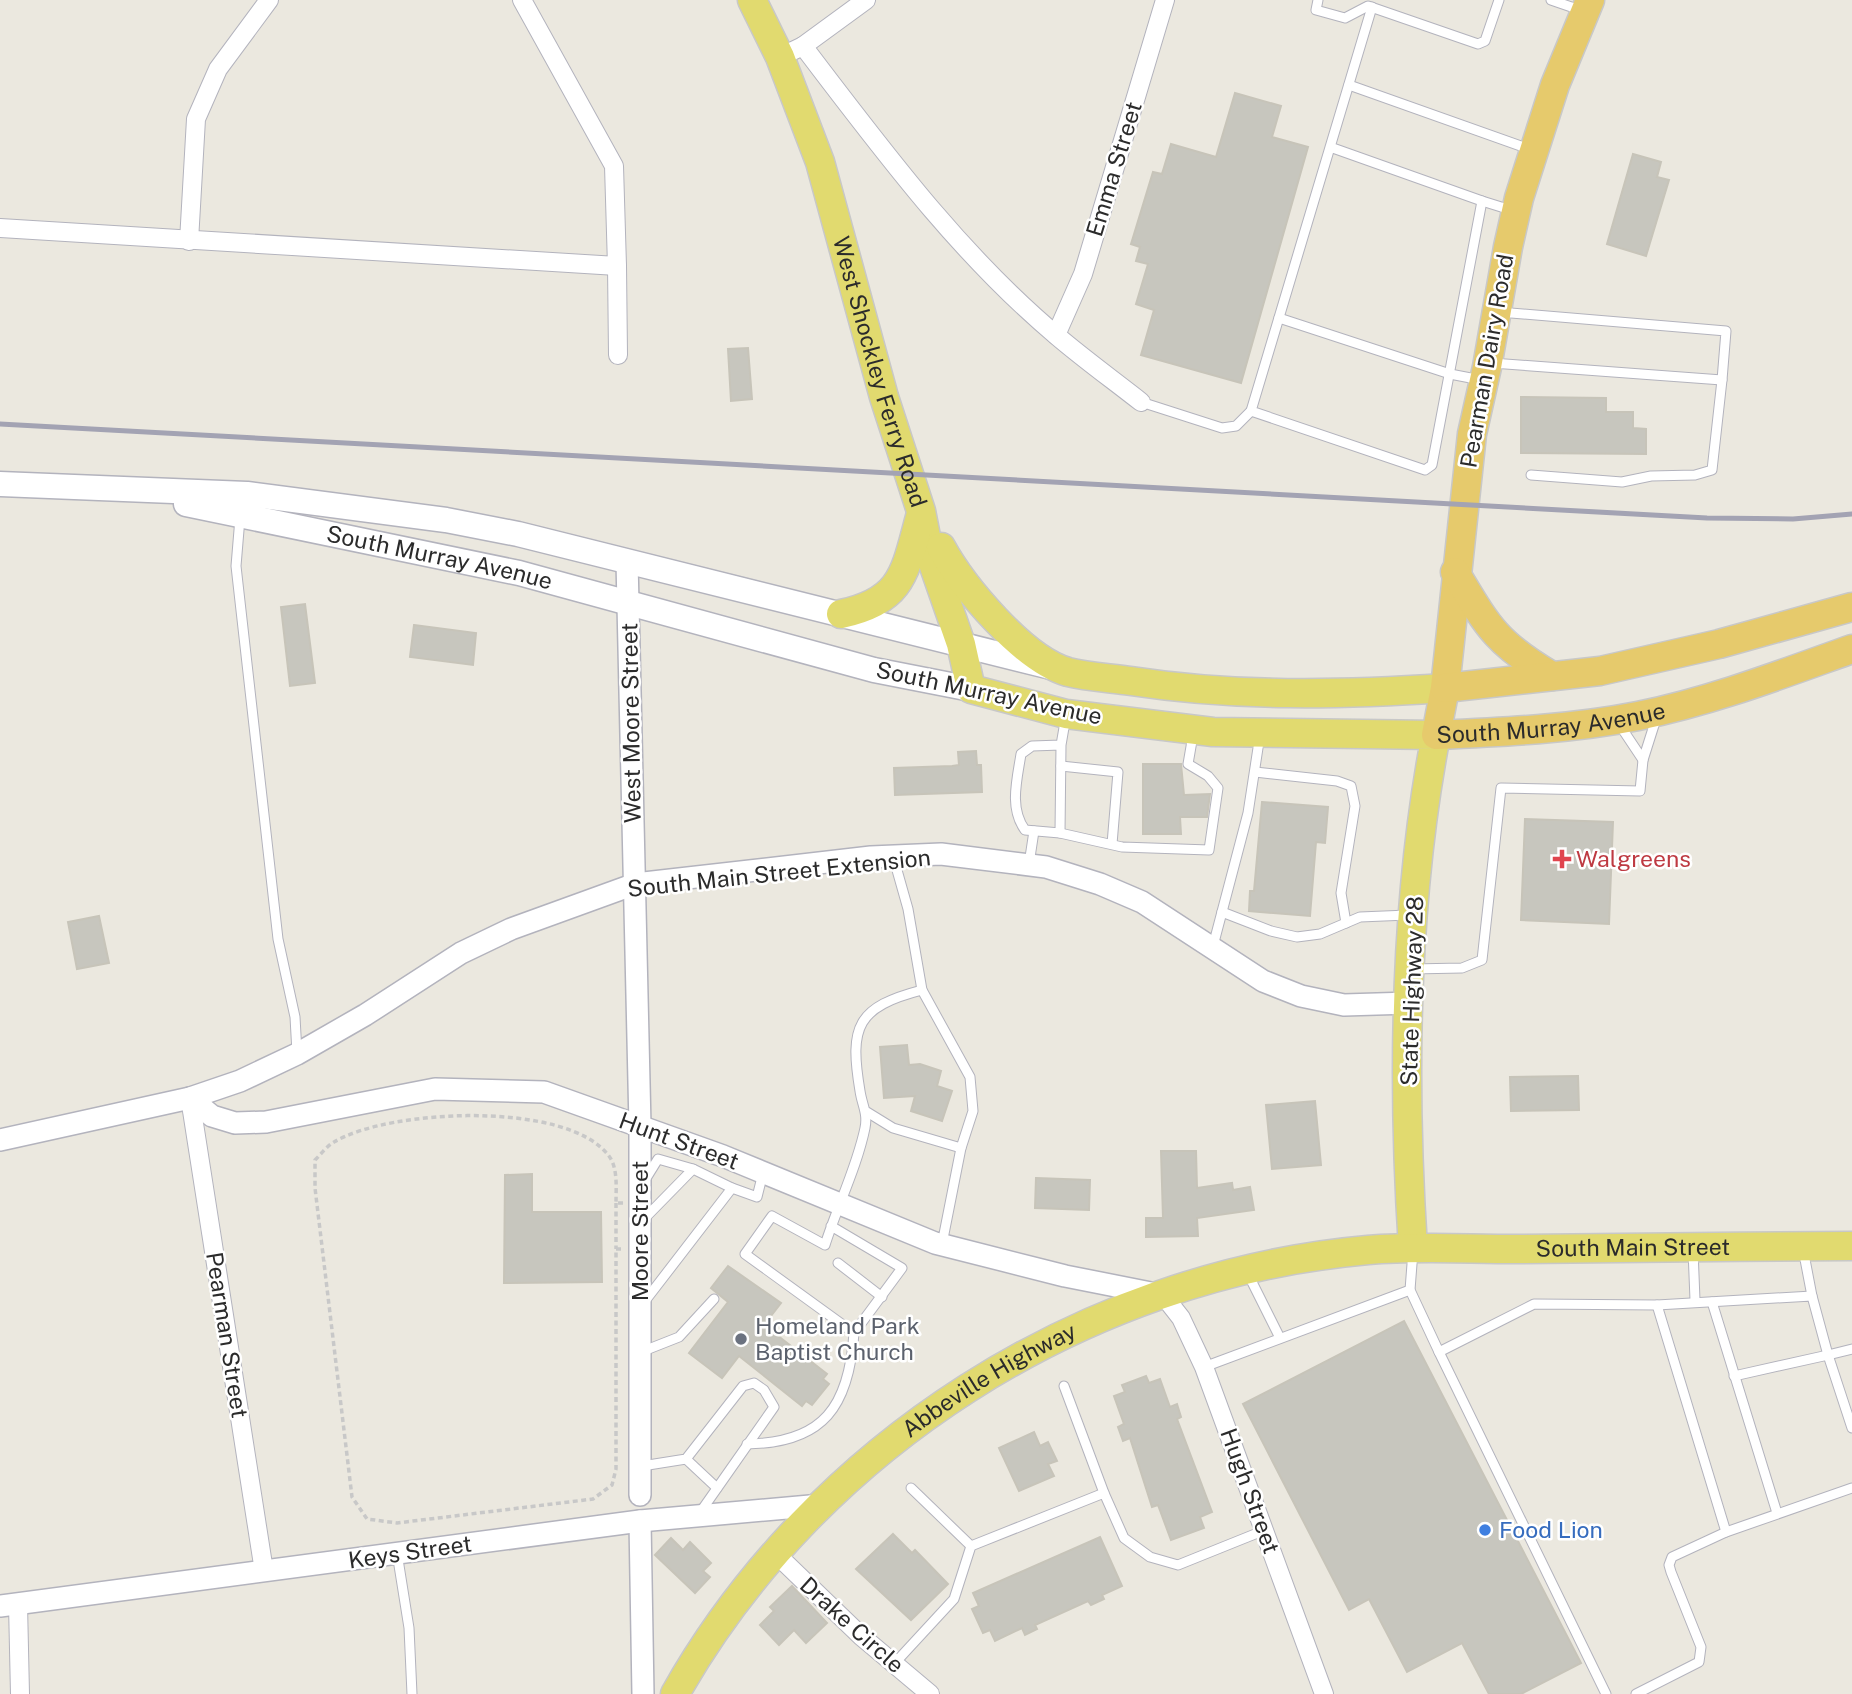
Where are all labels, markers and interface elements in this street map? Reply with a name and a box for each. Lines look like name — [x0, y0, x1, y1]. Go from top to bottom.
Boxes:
street label: Emma Street — [1080, 98, 1147, 239]
street label: West Shockley Ferry Road — [828, 233, 933, 510]
street label: Pearman Dairy Road — [1454, 252, 1519, 470]
street label: South Murray Avenue — [324, 519, 556, 595]
street label: West Moore Street — [615, 623, 646, 823]
street label: South Murray Avenue — [874, 655, 1104, 730]
street label: South Murray Avenue — [1436, 696, 1668, 748]
street label: South Main Street Extension — [626, 843, 932, 902]
place label: Walgreens — [1576, 845, 1691, 872]
marker: Walgreens — [1554, 851, 1570, 867]
street label: State Highway 28 — [1395, 896, 1428, 1086]
street label: Hunt Street — [616, 1106, 743, 1175]
street label: Moore Street — [626, 1161, 653, 1301]
street label: South Main Street — [1536, 1233, 1730, 1262]
street label: Pearman Street — [201, 1250, 254, 1420]
place label: Homeland Park Baptist Church — [755, 1312, 920, 1365]
street label: Abbeville Highway — [897, 1317, 1080, 1443]
marker: Homeland Park Baptist Church — [733, 1331, 749, 1347]
street label: Hugh Street — [1215, 1425, 1286, 1557]
place label: Food Lion — [1499, 1516, 1603, 1543]
marker: Food Lion — [1477, 1522, 1493, 1538]
street label: Keys Street — [347, 1529, 473, 1574]
street label: Drake Circle — [795, 1571, 910, 1678]

